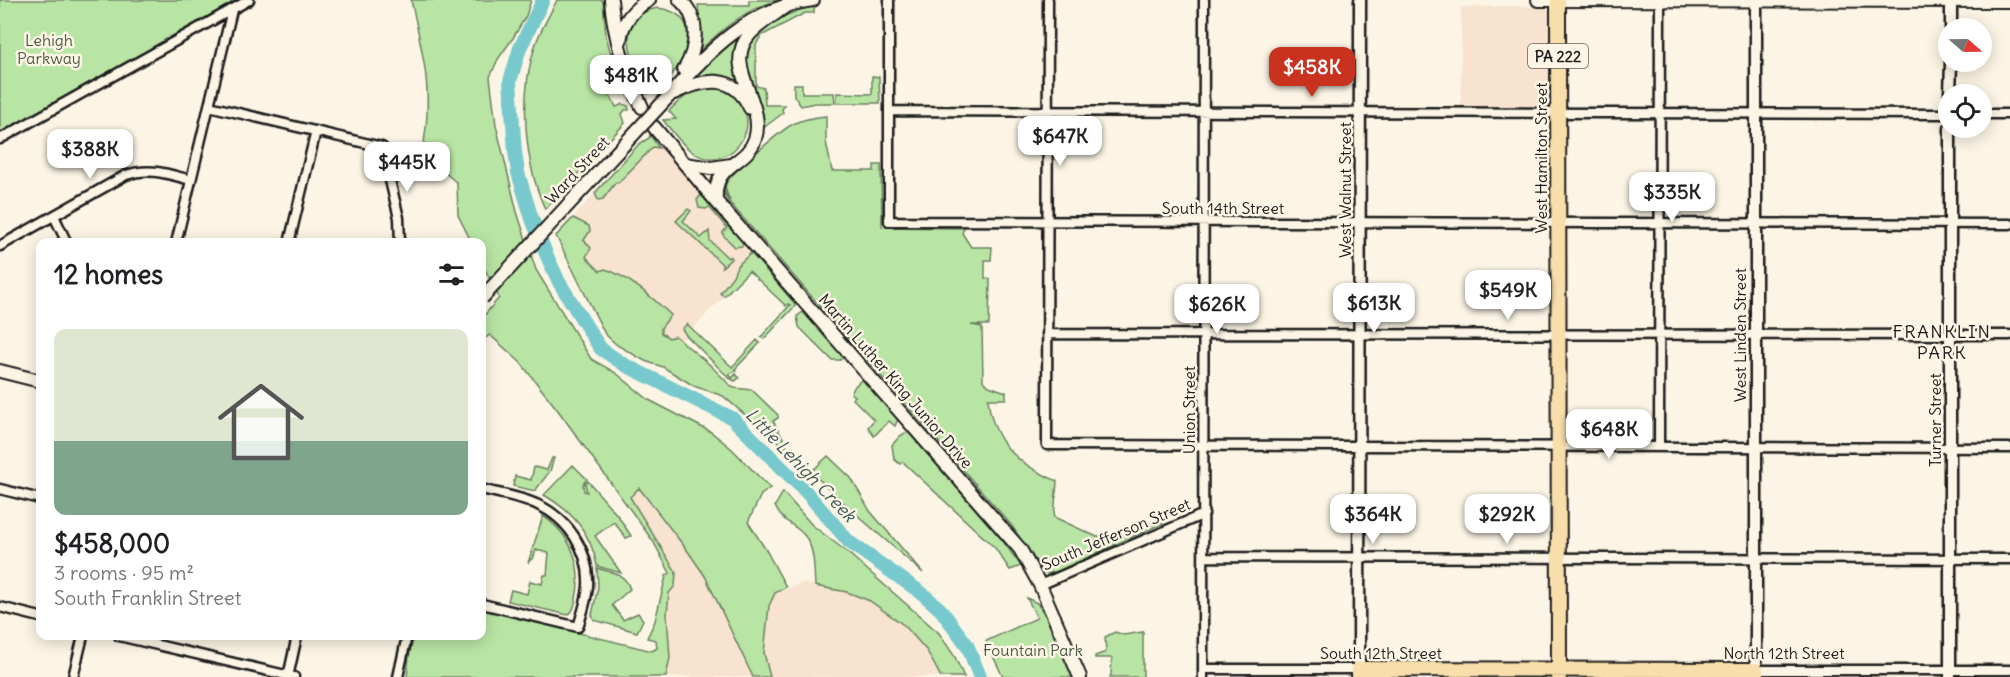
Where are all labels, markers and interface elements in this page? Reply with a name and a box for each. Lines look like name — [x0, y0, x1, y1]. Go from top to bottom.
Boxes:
north arrow — [1938, 18, 1992, 72]
map controls — [1938, 18, 1992, 138]
park label: Lehigh Parkway — [17, 30, 81, 68]
road number: PA 222 — [1528, 44, 1588, 68]
pin: $458K — [1270, 47, 1354, 98]
text: $458K — [1283, 54, 1341, 79]
pin: $481K — [589, 55, 673, 106]
text: $481K — [604, 62, 658, 87]
street label: West Hamilton Street — [1531, 82, 1551, 234]
button: locate — [1938, 84, 1992, 138]
pin: $647K — [1018, 116, 1102, 167]
street label: West Walnut Street — [1335, 121, 1355, 258]
text: $647K — [1032, 123, 1088, 148]
pin: $388K — [48, 129, 132, 180]
street label: Ward Street — [541, 132, 614, 208]
text: $388K — [61, 136, 119, 161]
pin: $445K — [365, 142, 449, 193]
text: $445K — [378, 149, 436, 174]
pin: $335K — [1630, 172, 1714, 223]
text: $335K — [1643, 179, 1701, 204]
street label: South 14th Street — [1162, 198, 1285, 218]
text: 12 homes — [54, 258, 163, 291]
icon: filters — [435, 258, 468, 291]
street label: West Linden Street — [1730, 267, 1750, 402]
pin: $549K — [1466, 270, 1550, 321]
text: $549K — [1479, 277, 1537, 302]
pin: $613K — [1332, 283, 1416, 334]
pin: $626K — [1175, 284, 1259, 335]
street label: Martin Luther King Junior Drive — [815, 290, 977, 472]
text: $613K — [1347, 290, 1401, 315]
text: $626K — [1188, 291, 1246, 316]
district label: FRANKLIN PARK — [1893, 320, 1991, 364]
street label: Union Street — [1179, 365, 1199, 454]
icon: home — [207, 368, 315, 476]
street label: Turner Street — [1925, 372, 1945, 467]
water label: Little Lehigh Creek — [741, 403, 862, 528]
pin: $648K — [1567, 409, 1651, 460]
text: $648K — [1580, 416, 1638, 441]
street label: South Jefferson Street — [1039, 493, 1194, 574]
pin: $364K — [1331, 494, 1415, 545]
pin: $292K — [1465, 494, 1549, 545]
text: $364K — [1344, 501, 1402, 526]
text: $292K — [1479, 501, 1535, 526]
text: $458,000 — [54, 527, 170, 560]
text: 3 rooms · 95 m² — [54, 560, 194, 585]
text: South Franklin Street — [54, 585, 241, 610]
park label: Fountain Park — [983, 640, 1083, 660]
street label: South 12th Street — [1320, 643, 1443, 663]
street label: North 12th Street — [1723, 643, 1845, 663]

